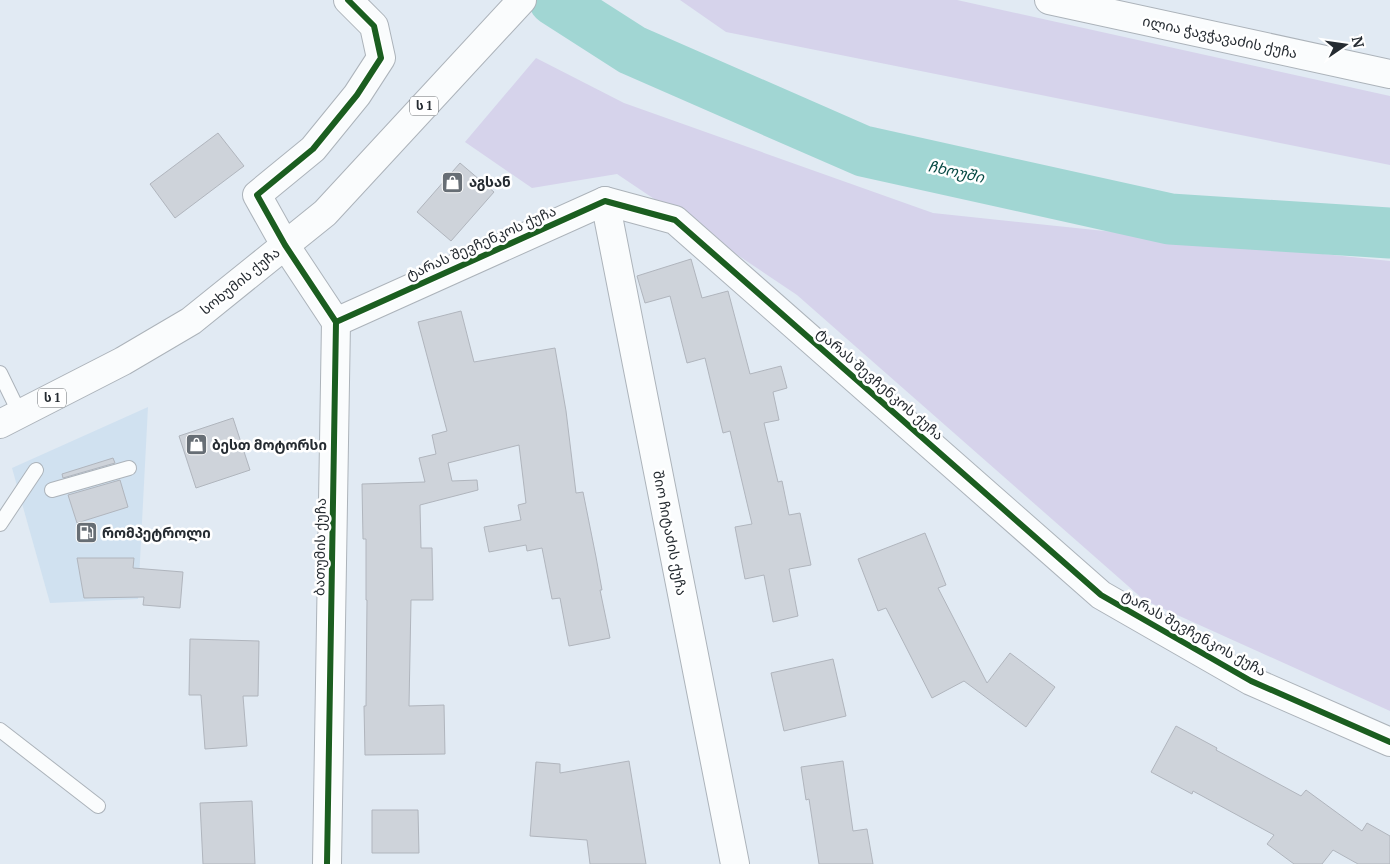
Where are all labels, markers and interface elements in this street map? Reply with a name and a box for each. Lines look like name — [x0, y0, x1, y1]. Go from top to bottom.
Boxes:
street label: ილია ჭავჭავაძის ქუჩა — [1141, 12, 1299, 62]
north arrow — [1320, 20, 1370, 70]
text: N — [1348, 35, 1368, 49]
road number: ს 1 — [410, 96, 438, 115]
water label: ჩხოუში — [926, 156, 987, 187]
shop icon: აგსან — [441, 170, 465, 194]
place label: აგსან — [469, 173, 511, 191]
street label: ტარას შევჩენკოს ქუჩა — [403, 202, 559, 284]
street label: სოხუმის ქუჩა — [196, 243, 284, 319]
street label: ტარას შევჩენკოს ქუჩა — [813, 324, 947, 444]
road number: ს 1 — [38, 388, 66, 408]
shop icon: ბესთ მოტორსი — [184, 433, 208, 457]
place label: ბესთ მოტორსი — [212, 436, 327, 454]
street label: შიო ჩიტაძის ქუჩა — [649, 469, 691, 597]
street label: ბათუმის ქუჩა — [310, 498, 330, 596]
fuel station icon: რომპეტროლი — [74, 521, 98, 545]
place label: რომპეტროლი — [102, 524, 211, 542]
street label: ტარას შევჩენკოს ქუჩა — [1119, 586, 1269, 680]

